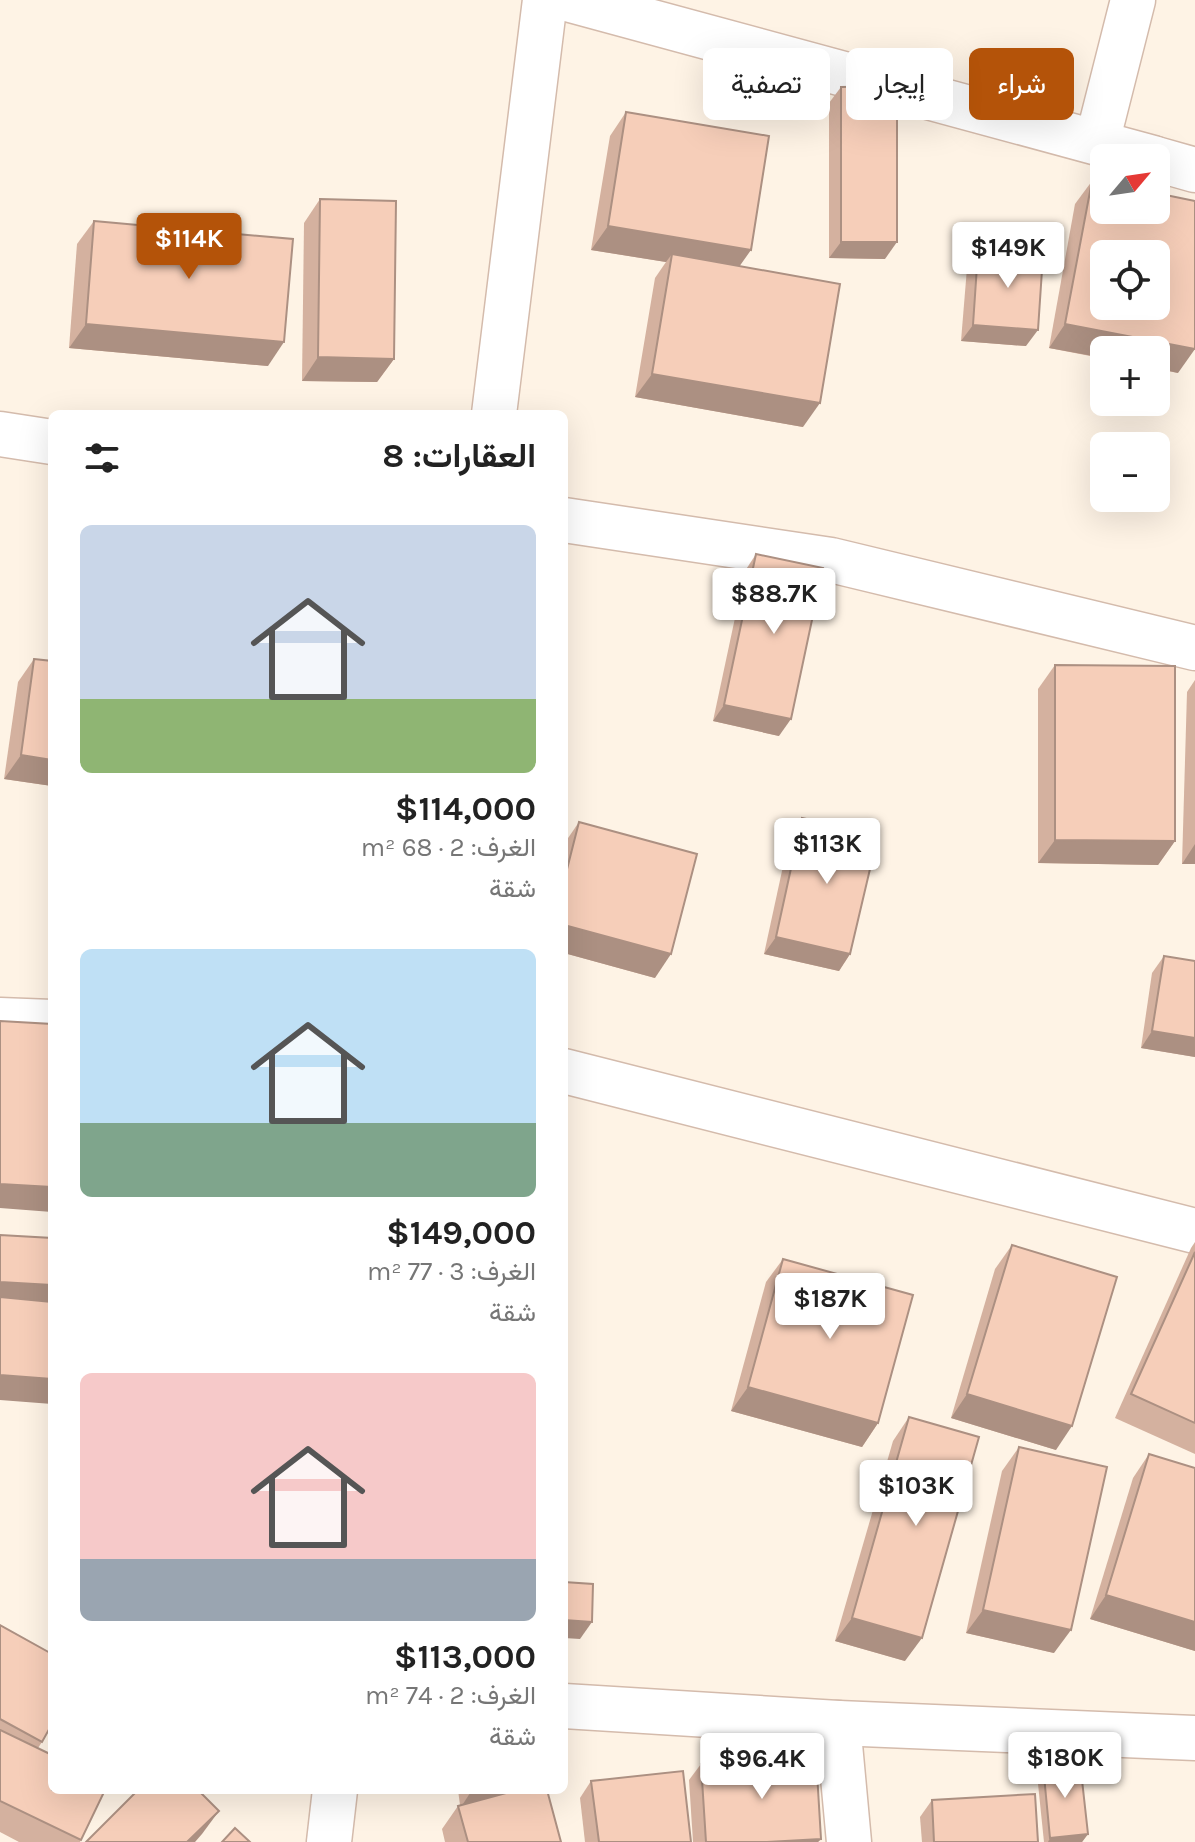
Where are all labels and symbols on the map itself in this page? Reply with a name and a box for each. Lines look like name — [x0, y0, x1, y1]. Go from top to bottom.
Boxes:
north arrow — [1090, 144, 1170, 224]
pin: $114K — [133, 213, 245, 281]
pin: $149K — [952, 222, 1064, 290]
pin: $88.7K — [709, 568, 839, 636]
pin: $113K — [771, 818, 883, 886]
pin: $187K — [774, 1273, 886, 1341]
pin: $103K — [860, 1460, 972, 1528]
pin: $180K — [1009, 1732, 1121, 1800]
pin: $96.4K — [697, 1733, 827, 1801]

